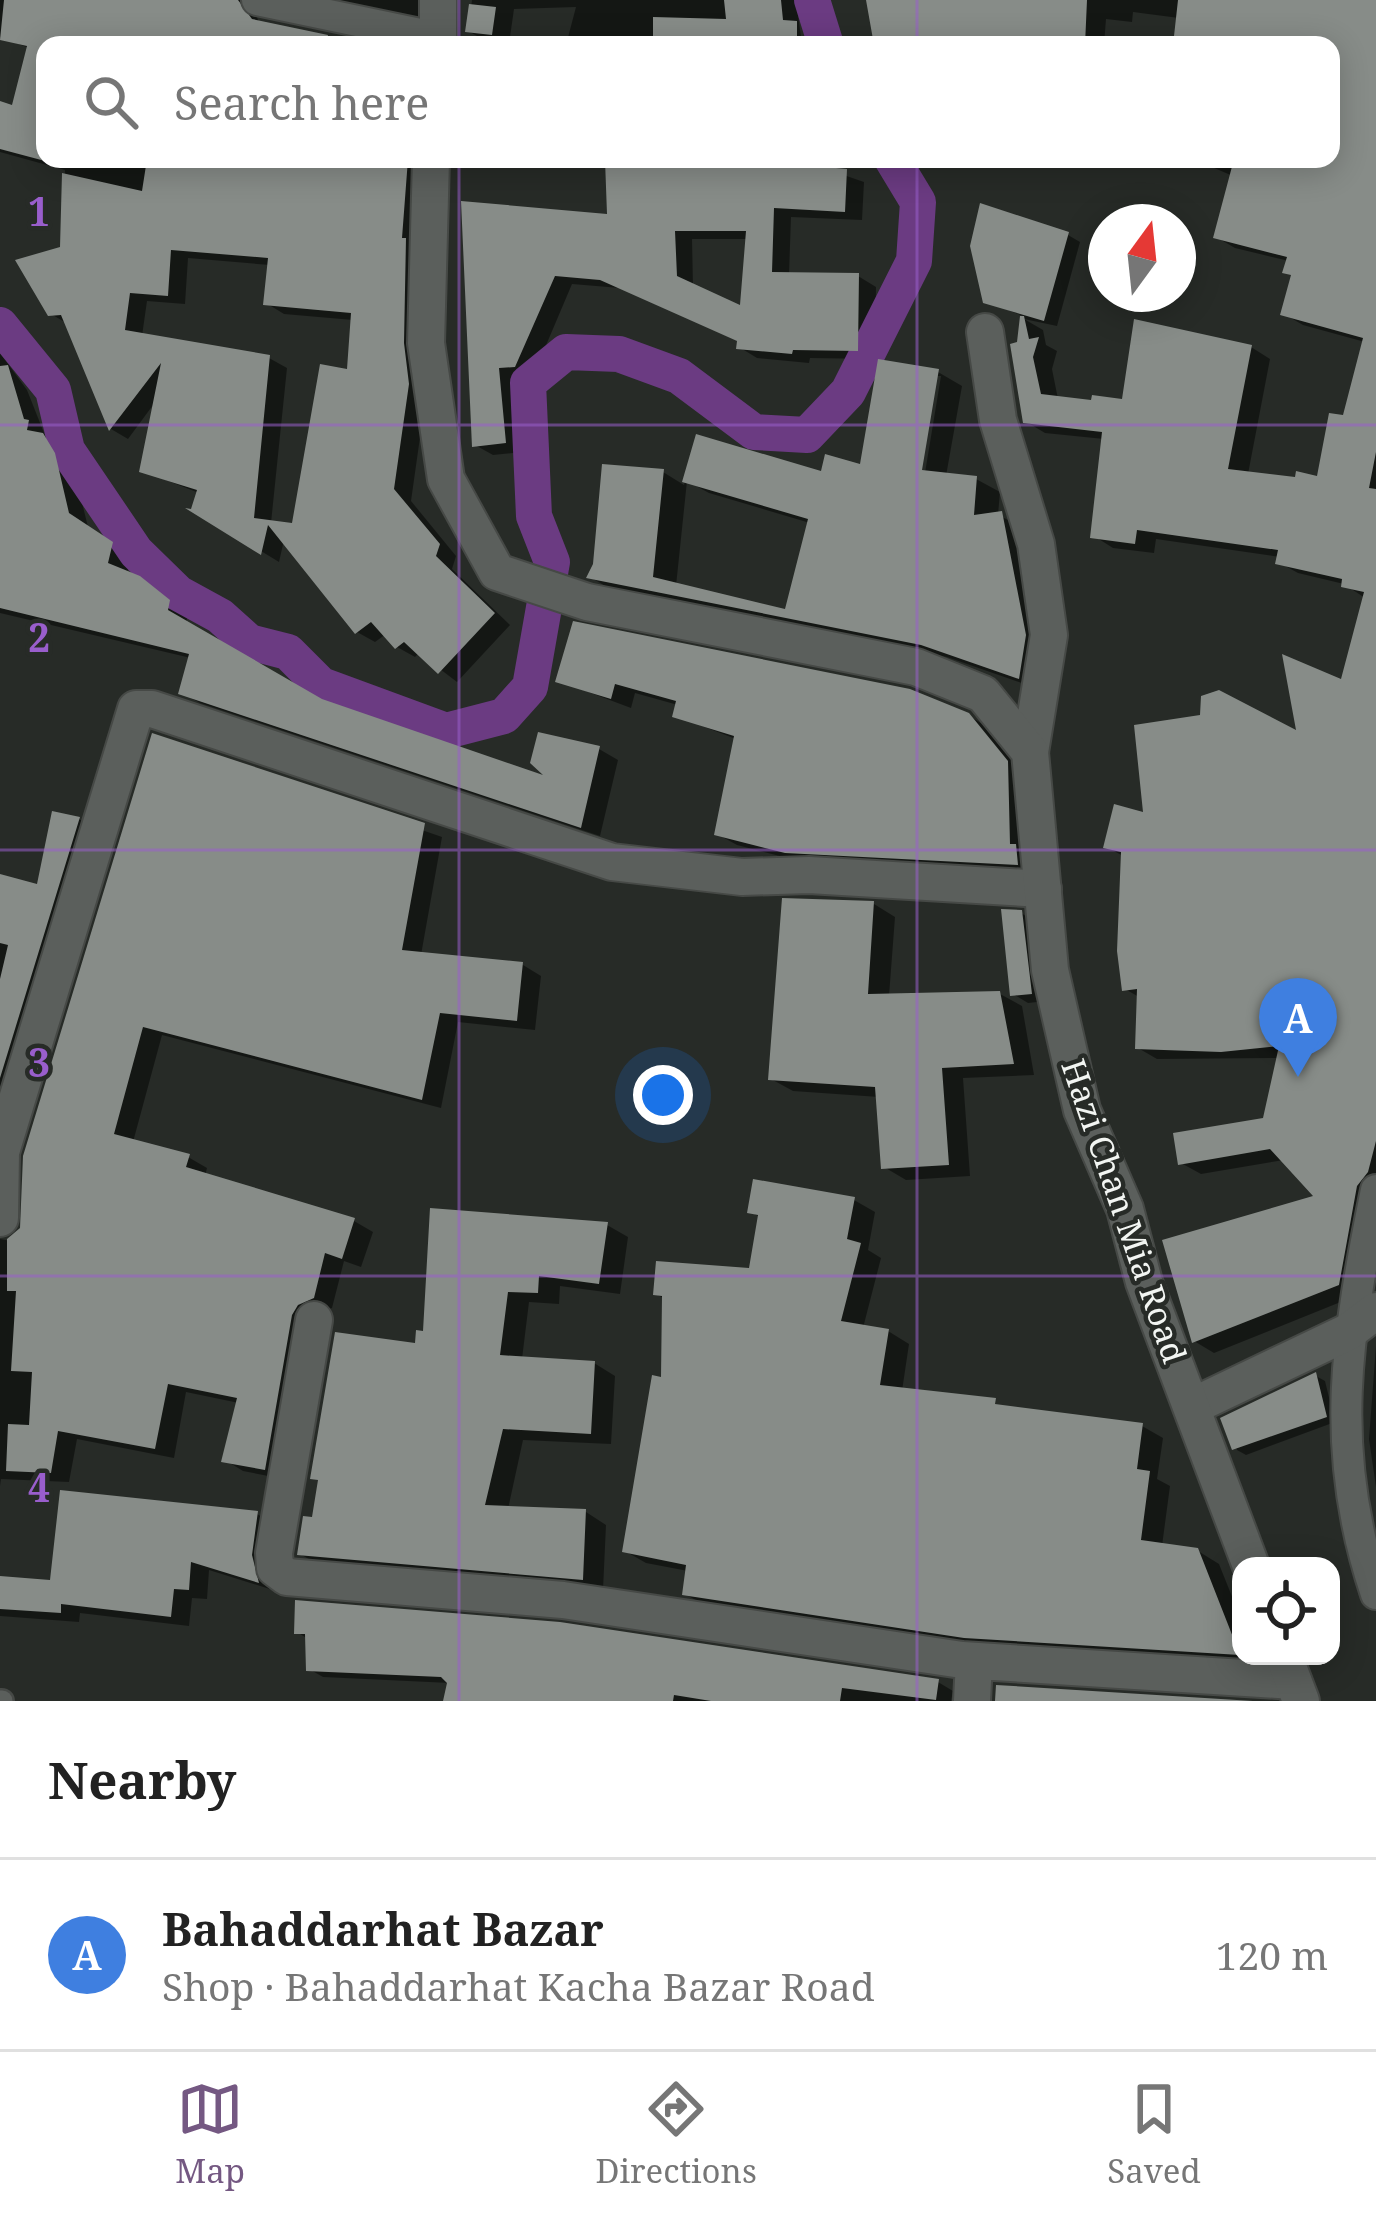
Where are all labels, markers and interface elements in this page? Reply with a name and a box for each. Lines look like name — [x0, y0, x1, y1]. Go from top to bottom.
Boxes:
search box — [36, 36, 1340, 168]
icon: search — [78, 69, 144, 135]
text: Search here — [174, 72, 429, 133]
text: 1 — [28, 184, 50, 237]
north arrow — [1088, 204, 1196, 312]
text: 2 — [28, 610, 50, 663]
pin: A — [1259, 978, 1337, 1077]
text: 3 — [28, 1035, 50, 1088]
street label: Hazi Chan Mia Road — [1051, 1053, 1198, 1369]
your location — [633, 1065, 693, 1125]
text: 4 — [28, 1460, 50, 1513]
map controls — [1232, 1557, 1340, 1665]
button: locate — [1232, 1557, 1340, 1665]
text: Nearby — [48, 1744, 236, 1814]
text: Bahaddarhat Bazar — [162, 1898, 604, 1959]
text: A — [72, 1928, 102, 1981]
text: 120 m — [1216, 1928, 1328, 1981]
text: Shop · Bahaddarhat Kacha Bazar Road — [162, 1959, 875, 2012]
tab: Map — [175, 2076, 245, 2193]
tab: Directions — [595, 2076, 757, 2193]
tab: Saved — [1107, 2076, 1201, 2193]

